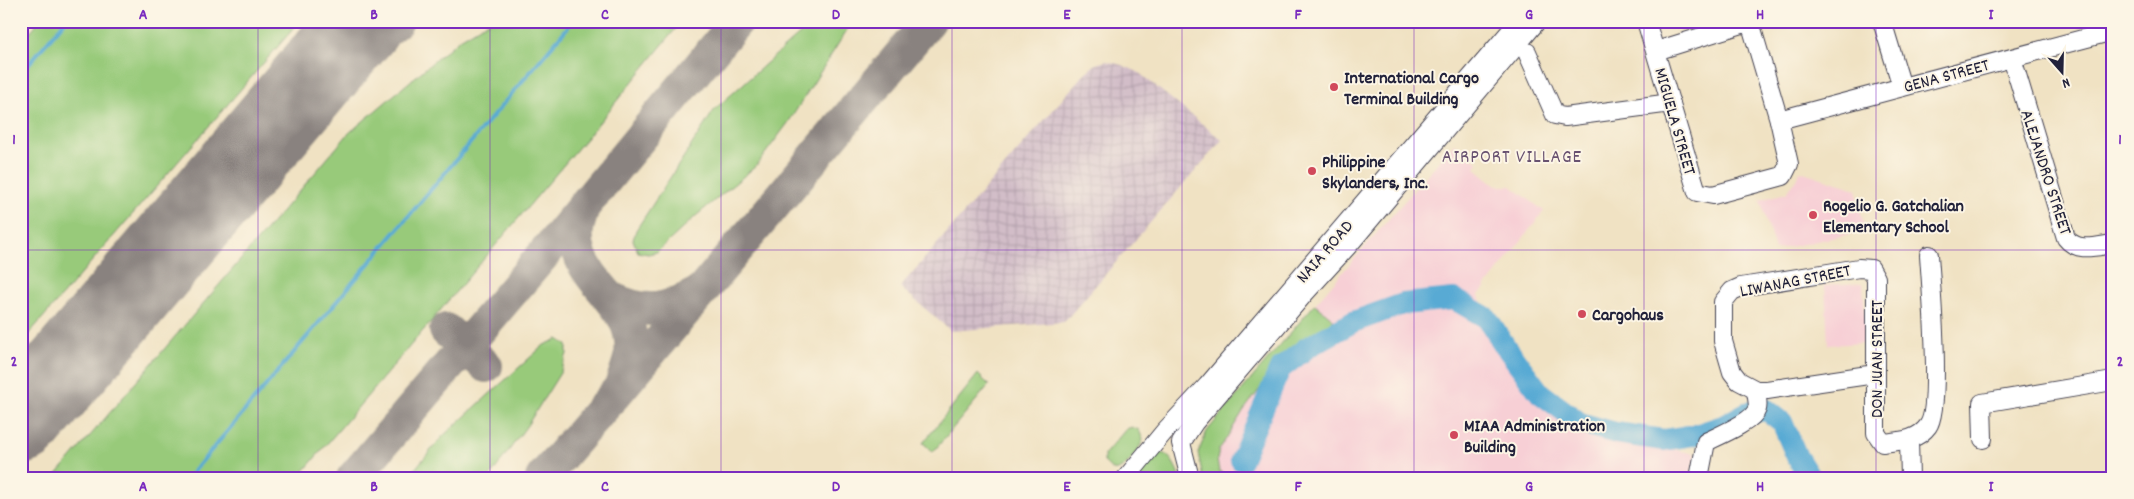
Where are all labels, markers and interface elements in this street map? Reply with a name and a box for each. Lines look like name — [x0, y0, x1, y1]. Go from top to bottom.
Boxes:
text: A — [139, 4, 148, 27]
text: B — [370, 4, 378, 27]
text: C — [601, 4, 609, 27]
text: D — [832, 4, 841, 27]
text: E — [1063, 4, 1071, 27]
text: F — [1294, 4, 1302, 27]
text: G — [1525, 4, 1533, 27]
text: H — [1756, 4, 1764, 27]
text: I — [1989, 4, 1995, 27]
north arrow — [2036, 48, 2086, 98]
street label: GENA STREET — [1901, 54, 1992, 101]
street label: MIGUELA STREET — [1646, 65, 1701, 178]
place label: International Cargo Terminal Building — [1344, 67, 1479, 113]
text: N — [2059, 72, 2072, 93]
marker: International Cargo Terminal Building — [1328, 81, 1340, 93]
street label: ALEJANDRO STREET — [2013, 107, 2077, 239]
text: 1 — [12, 129, 16, 152]
text: 1 — [2118, 129, 2122, 152]
district label: AIRPORT VILLAGE — [1442, 145, 1582, 172]
place label: Philippine Skylanders, Inc. — [1322, 151, 1428, 197]
marker: Philippine Skylanders, Inc. — [1306, 165, 1318, 177]
place label: Rogelio G. Gatchalian Elementary School — [1823, 195, 1964, 241]
marker: Rogelio G. Gatchalian Elementary School — [1807, 209, 1819, 221]
street label: NAIA ROAD — [1291, 216, 1360, 290]
street label: LIWANAG STREET — [1738, 259, 1853, 305]
street label: DON JUAN STREET — [1866, 300, 1891, 418]
place label: Cargohaus — [1592, 304, 1664, 329]
marker: Cargohaus — [1576, 308, 1588, 320]
text: 2 — [11, 351, 18, 374]
text: 2 — [2117, 351, 2124, 374]
place label: MIAA Administration Building — [1464, 415, 1605, 461]
marker: MIAA Administration Building — [1448, 429, 1460, 441]
text: A — [139, 476, 148, 499]
text: B — [370, 476, 378, 499]
text: C — [601, 476, 609, 499]
text: D — [832, 476, 841, 499]
text: E — [1063, 476, 1071, 499]
text: F — [1294, 476, 1302, 499]
text: G — [1525, 476, 1533, 499]
text: H — [1756, 476, 1764, 499]
text: I — [1989, 476, 1995, 499]

